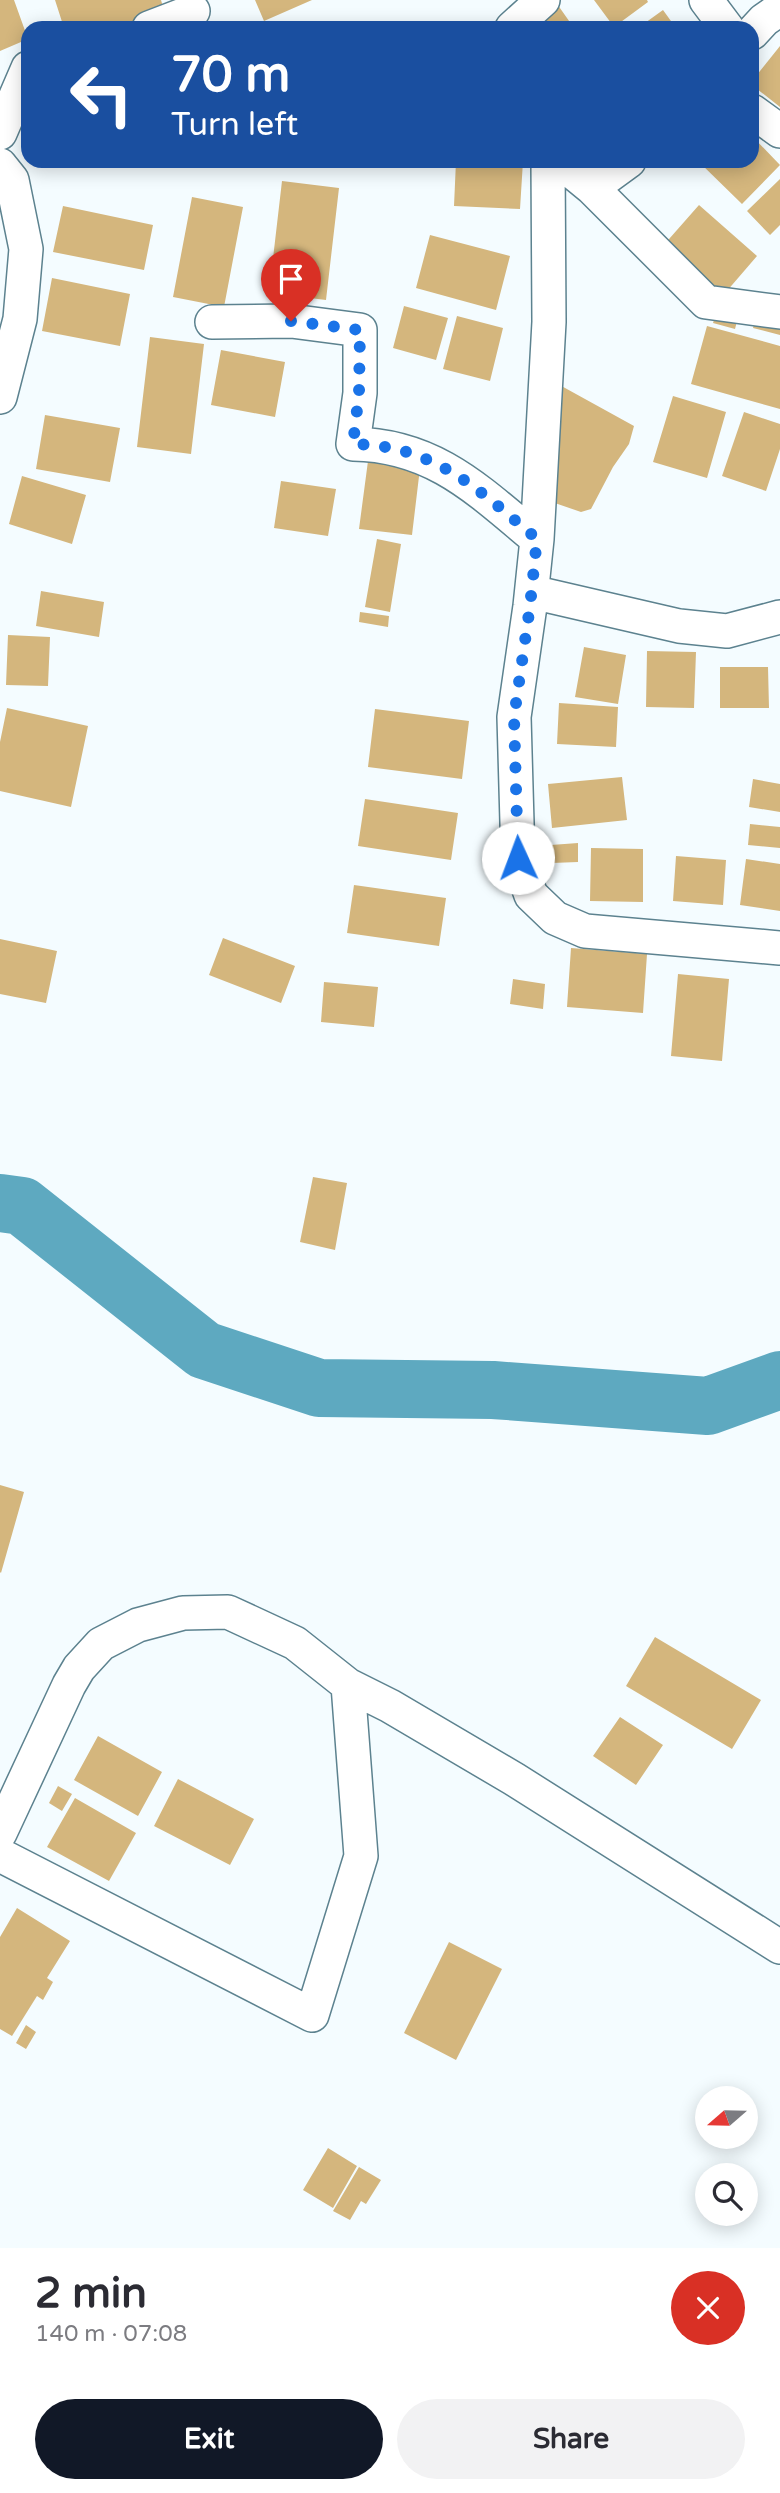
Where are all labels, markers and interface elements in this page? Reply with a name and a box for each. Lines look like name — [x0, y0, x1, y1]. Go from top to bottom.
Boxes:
text: 70 m — [171, 46, 290, 105]
icon: left — [56, 49, 147, 140]
text: Turn left — [171, 106, 298, 144]
pin — [261, 249, 321, 321]
icon: arrive — [272, 260, 310, 298]
position arrow — [481, 821, 555, 895]
north arrow — [695, 2086, 758, 2149]
map controls — [695, 2086, 758, 2226]
button: search — [695, 2163, 758, 2226]
text: 2 min — [35, 2268, 147, 2319]
button: close — [671, 2271, 745, 2345]
text: 140 m · 07:08 — [35, 2320, 187, 2348]
button: Exit — [35, 2399, 383, 2479]
button: Share — [397, 2399, 745, 2479]

